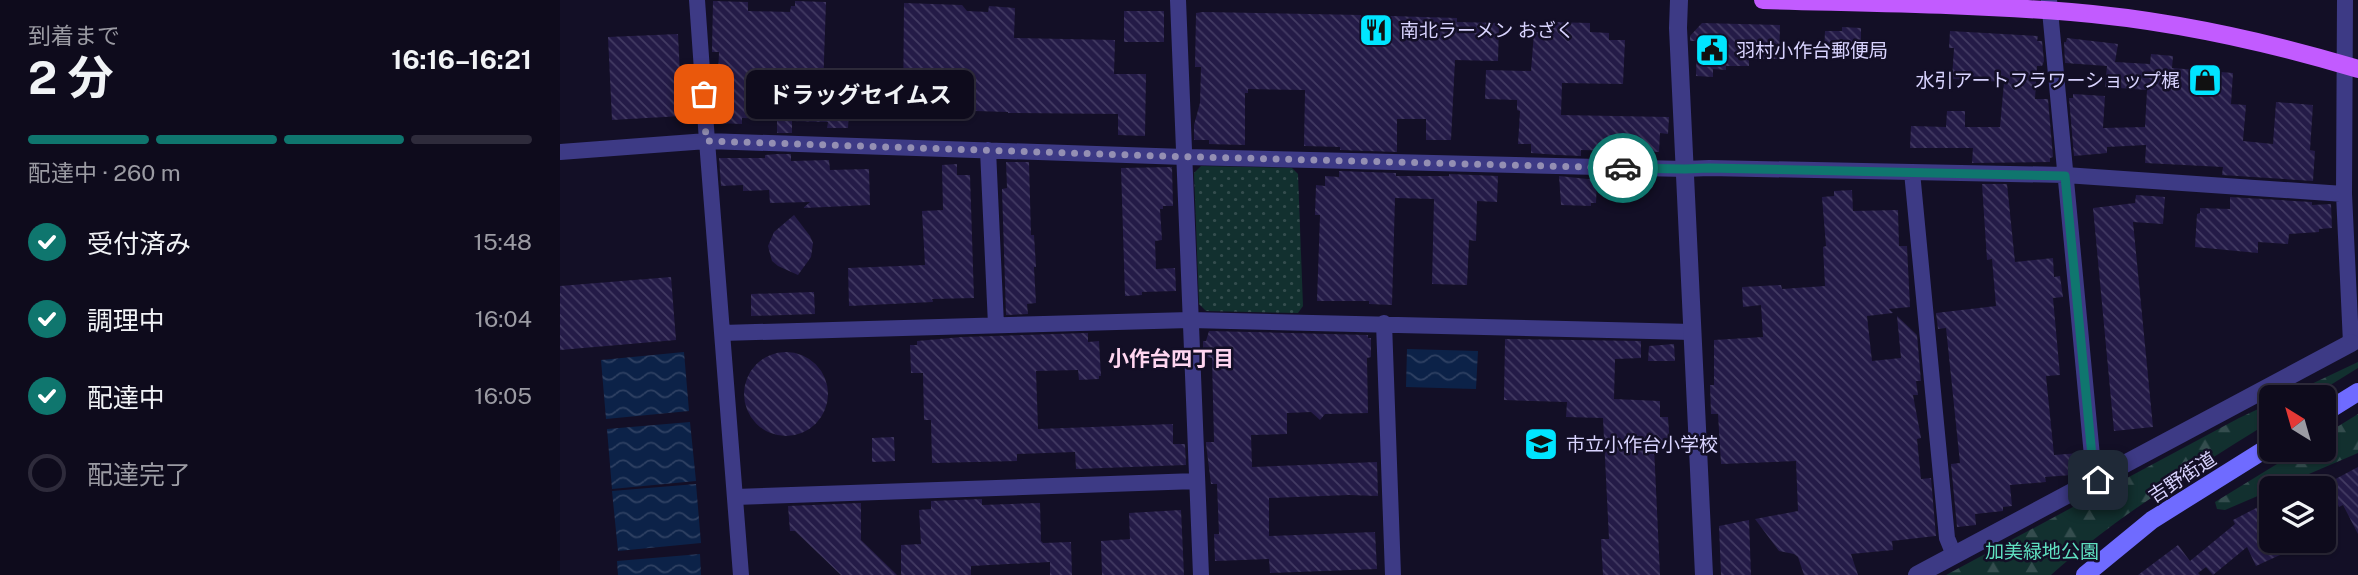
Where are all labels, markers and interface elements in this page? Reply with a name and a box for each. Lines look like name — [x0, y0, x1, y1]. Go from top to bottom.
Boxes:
restaurant icon: 南北ラーメン おざく — [1357, 11, 1395, 49]
place label: 南北ラーメン おざく — [1400, 19, 1575, 41]
text: 到着まで — [28, 22, 120, 49]
public building icon: 羽村小作台郵便局 — [1693, 31, 1731, 69]
place label: 羽村小作台郵便局 — [1736, 39, 1888, 61]
text: 16:16–16:21 — [391, 44, 532, 75]
text: 2 分 — [28, 50, 114, 104]
shop icon: 水引アートフラワーショップ梶 — [2186, 61, 2224, 99]
pin — [674, 64, 734, 124]
place label: 水引アートフラワーショップ梶 — [1916, 69, 2180, 91]
callout: ドラッグセイムス — [746, 70, 974, 119]
icon: bag — [685, 75, 723, 113]
text: ドラッグセイムス — [768, 81, 952, 108]
courier — [1588, 133, 1658, 203]
icon: car — [1604, 149, 1642, 187]
text: 配達中 · 260 m — [28, 159, 181, 186]
icon: check — [28, 223, 66, 261]
text: 受付済み — [87, 228, 191, 259]
text: 15:48 — [474, 228, 532, 255]
icon: check — [28, 300, 66, 338]
text: 調理中 — [87, 305, 165, 336]
text: 16:04 — [475, 305, 532, 332]
district label: 小作台四丁目 — [1108, 346, 1234, 371]
icon: check — [28, 377, 66, 415]
text: 配達中 — [87, 382, 165, 413]
text: 16:05 — [474, 382, 532, 409]
north arrow — [2259, 385, 2336, 462]
map controls — [2259, 385, 2336, 553]
school or university icon: 市立小作台小学校 — [1522, 425, 1560, 463]
place label: 市立小作台小学校 — [1566, 433, 1718, 455]
street label: 吉野街道 — [2144, 447, 2220, 507]
pin — [2068, 450, 2128, 510]
text: 配達完了 — [87, 459, 191, 490]
icon: home — [2079, 461, 2117, 499]
button: layers — [2259, 476, 2336, 553]
park label: 加美緑地公園 — [1985, 540, 2099, 562]

